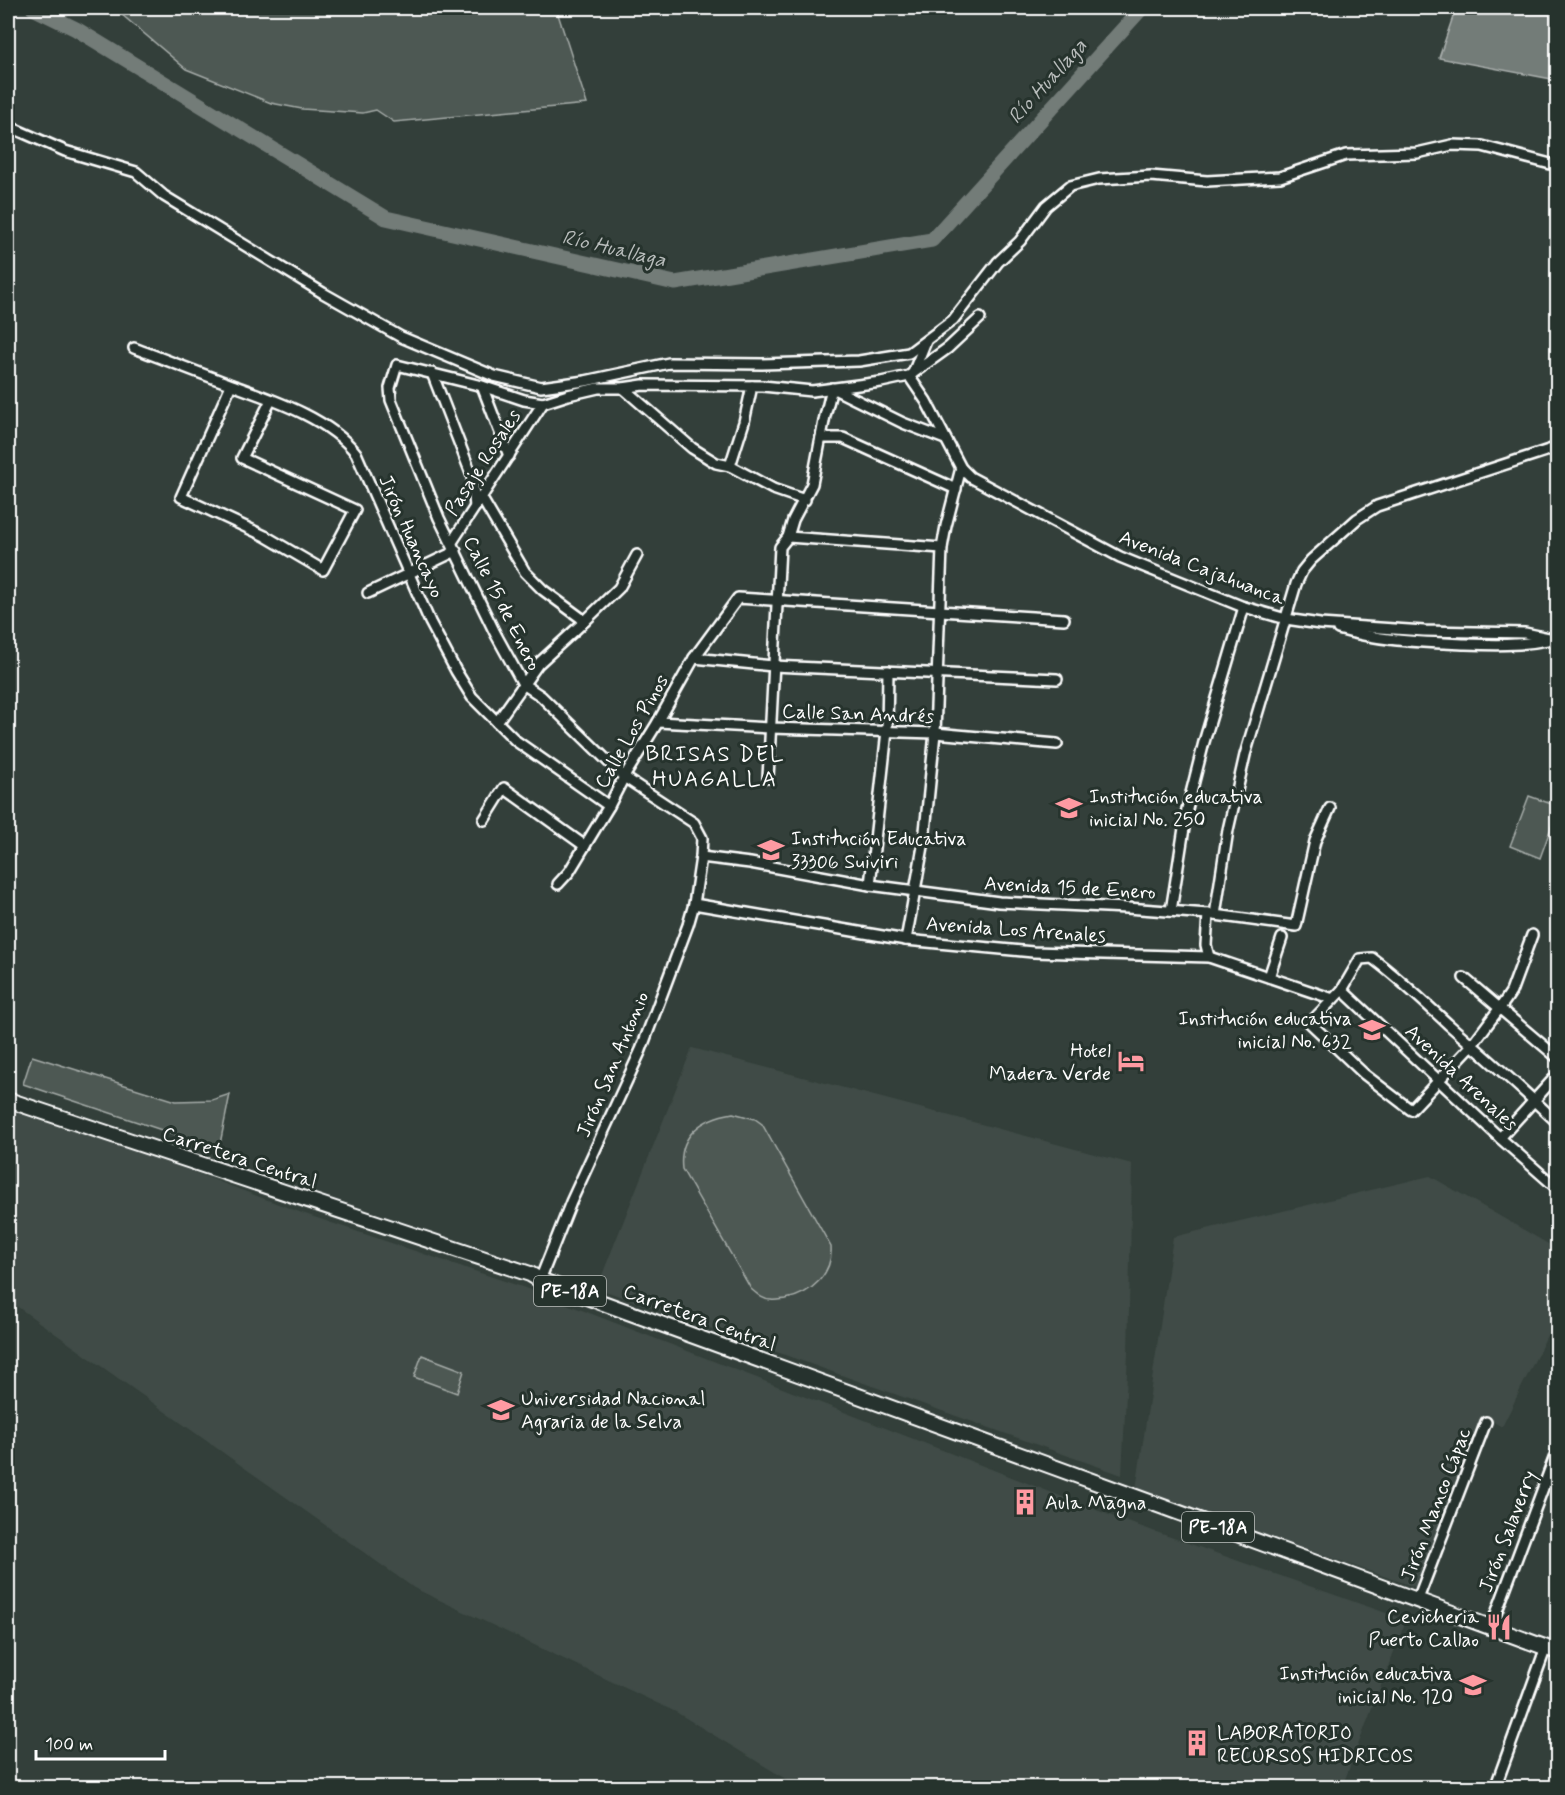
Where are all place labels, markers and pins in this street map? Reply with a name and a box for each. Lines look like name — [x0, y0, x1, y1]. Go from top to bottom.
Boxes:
place label: Institución educativa inicial No. 250 — [1089, 784, 1263, 834]
school or university icon: Institución educativa inicial No. 250 — [1054, 793, 1084, 823]
place label: Institución Educativa 33306 Suiviri — [791, 826, 967, 876]
school or university icon: Institución Educativa 33306 Suiviri — [756, 835, 786, 865]
place label: Institución educativa inicial No. 632 — [1178, 1006, 1352, 1056]
school or university icon: Institución educativa inicial No. 632 — [1357, 1015, 1387, 1045]
place label: Hotel Madera Verde — [989, 1038, 1111, 1088]
hotel icon: Hotel Madera Verde — [1116, 1046, 1146, 1076]
place label: Universidad Nacional Agraria de la Selva — [521, 1386, 705, 1436]
school or university icon: Universidad Nacional Agraria de la Selva — [486, 1395, 516, 1425]
building icon: Aula Magna — [1010, 1487, 1040, 1517]
place label: Aula Magna — [1045, 1490, 1147, 1518]
place label: Cevicheria Puerto Callao — [1368, 1604, 1480, 1654]
restaurant icon: Cevicheria Puerto Callao — [1484, 1612, 1514, 1642]
place label: Institución educativa inicial No. 120 — [1279, 1661, 1453, 1711]
school or university icon: Institución educativa inicial No. 120 — [1458, 1670, 1488, 1700]
place label: LABORATORIO RECURSOS HIDRICOS — [1217, 1720, 1413, 1770]
building icon: LABORATORIO RECURSOS HIDRICOS — [1182, 1728, 1212, 1758]

